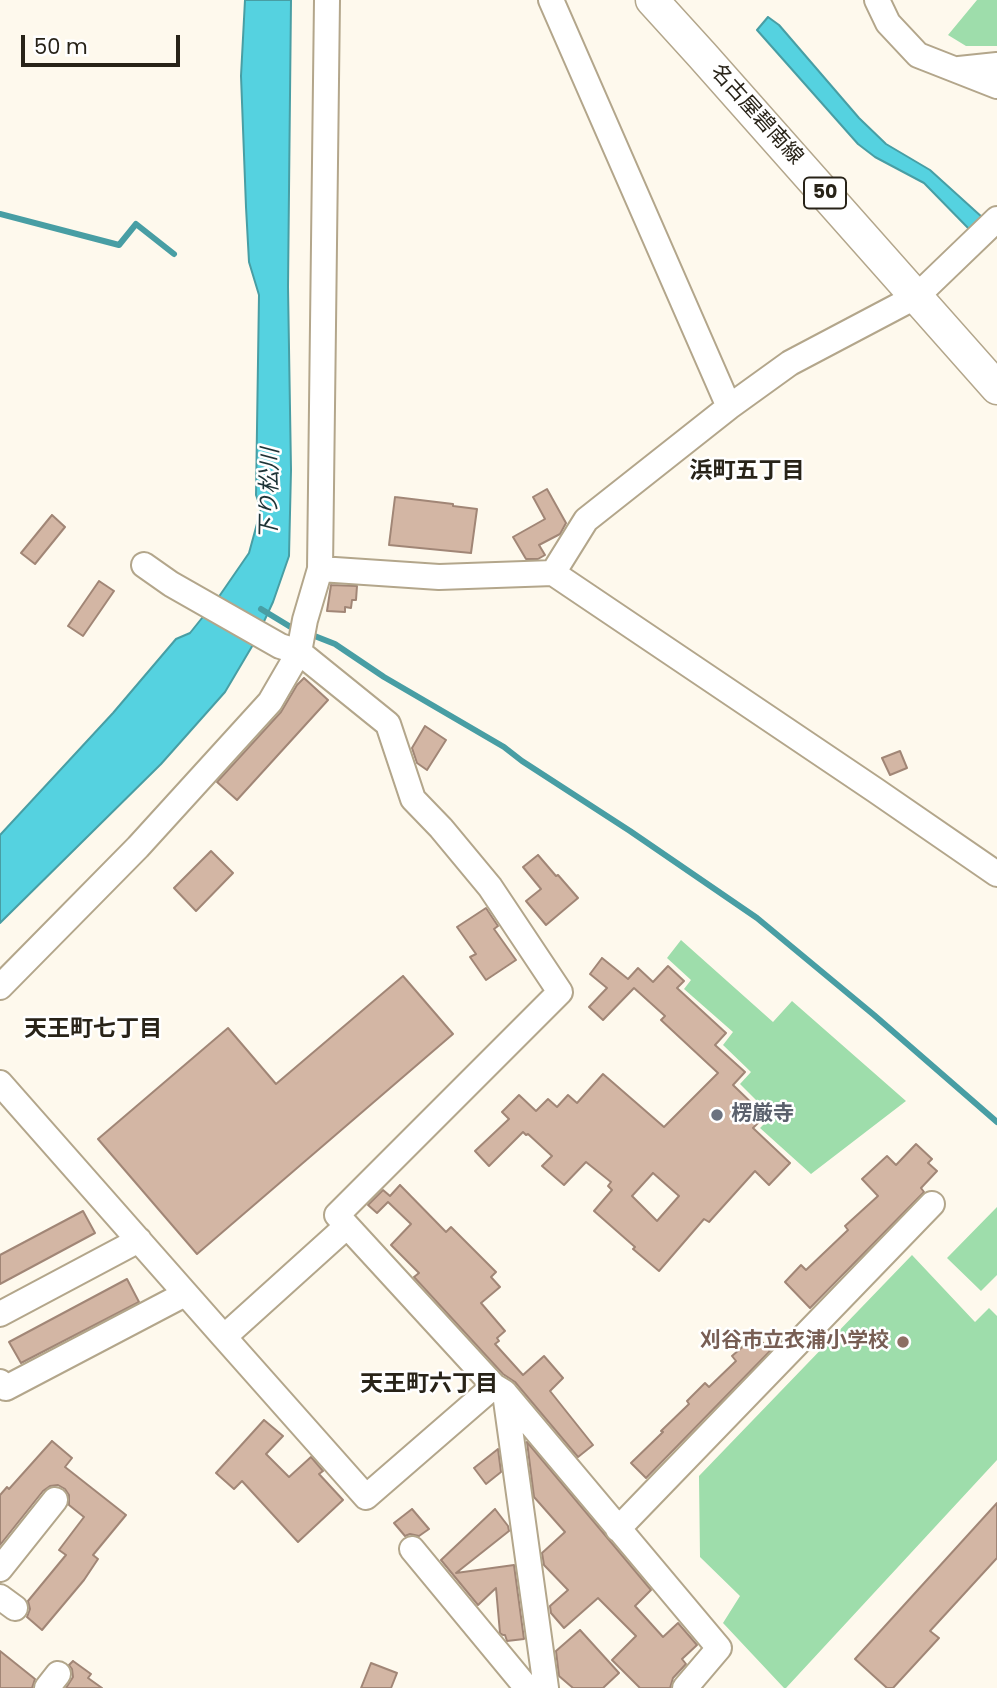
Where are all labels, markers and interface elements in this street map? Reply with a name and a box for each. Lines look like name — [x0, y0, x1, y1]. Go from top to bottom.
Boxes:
scale bar — [24, 21, 184, 65]
text: 50 m — [34, 32, 88, 61]
street label: 名古屋碧南線 — [704, 60, 808, 170]
road number: 50 — [804, 178, 846, 209]
water label: 下り松川 — [256, 448, 286, 540]
district label: 浜町五丁目 — [690, 458, 804, 486]
district label: 天王町七丁目 — [24, 1016, 162, 1044]
place label: 楞厳寺 — [731, 1102, 794, 1128]
marker: 楞厳寺 — [709, 1107, 725, 1123]
place label: 刈谷市立衣浦小学校 — [700, 1329, 889, 1355]
marker: 刈谷市立衣浦小学校 — [895, 1334, 911, 1350]
district label: 天王町六丁目 — [360, 1371, 498, 1399]

